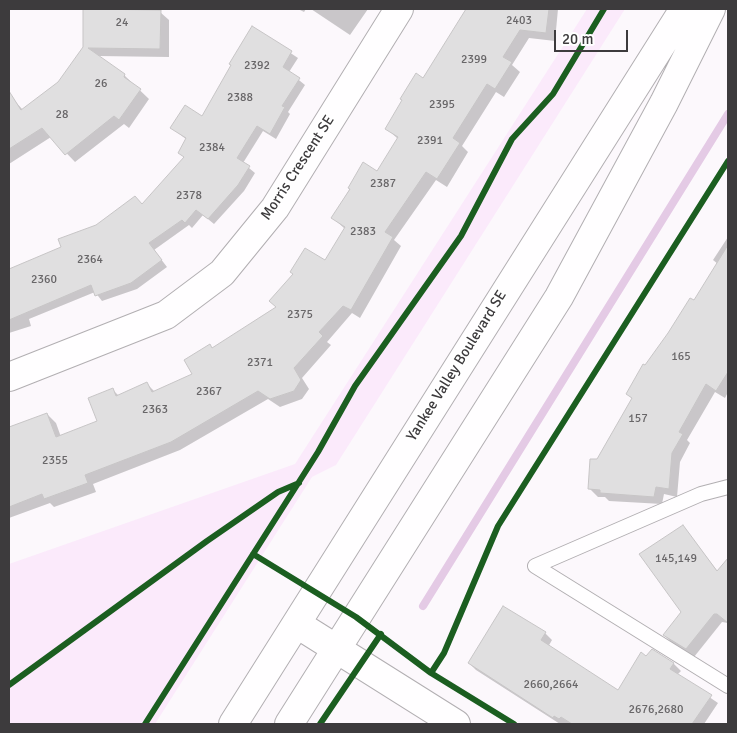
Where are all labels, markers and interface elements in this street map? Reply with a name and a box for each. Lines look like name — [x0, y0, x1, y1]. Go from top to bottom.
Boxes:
house number: 2403 — [506, 14, 532, 28]
house number: 24 — [116, 16, 128, 30]
scale bar — [557, 20, 631, 52]
text: 20 m — [562, 30, 593, 48]
house number: 2399 — [461, 53, 487, 67]
house number: 2392 — [244, 59, 270, 73]
house number: 26 — [95, 77, 107, 91]
house number: 2388 — [227, 91, 253, 105]
house number: 2395 — [429, 98, 455, 112]
house number: 28 — [56, 108, 68, 122]
street label: Morris Crescent SE — [257, 112, 339, 224]
house number: 2391 — [417, 134, 443, 148]
house number: 2384 — [199, 141, 225, 155]
house number: 2387 — [370, 177, 396, 191]
house number: 2378 — [176, 189, 202, 203]
house number: 2383 — [350, 225, 376, 239]
house number: 2364 — [77, 253, 103, 267]
house number: 2360 — [31, 273, 57, 287]
street label: Yankee Valley Boulevard SE — [403, 287, 511, 445]
house number: 2375 — [287, 308, 313, 322]
house number: 165 — [671, 350, 691, 364]
house number: 2371 — [247, 356, 273, 370]
house number: 2367 — [196, 385, 222, 399]
house number: 2363 — [142, 403, 168, 417]
house number: 157 — [628, 412, 648, 426]
house number: 2355 — [42, 454, 68, 468]
house number: 145,149 — [655, 552, 697, 566]
house number: 2660,2664 — [523, 678, 579, 692]
house number: 2676,2680 — [628, 703, 684, 717]

